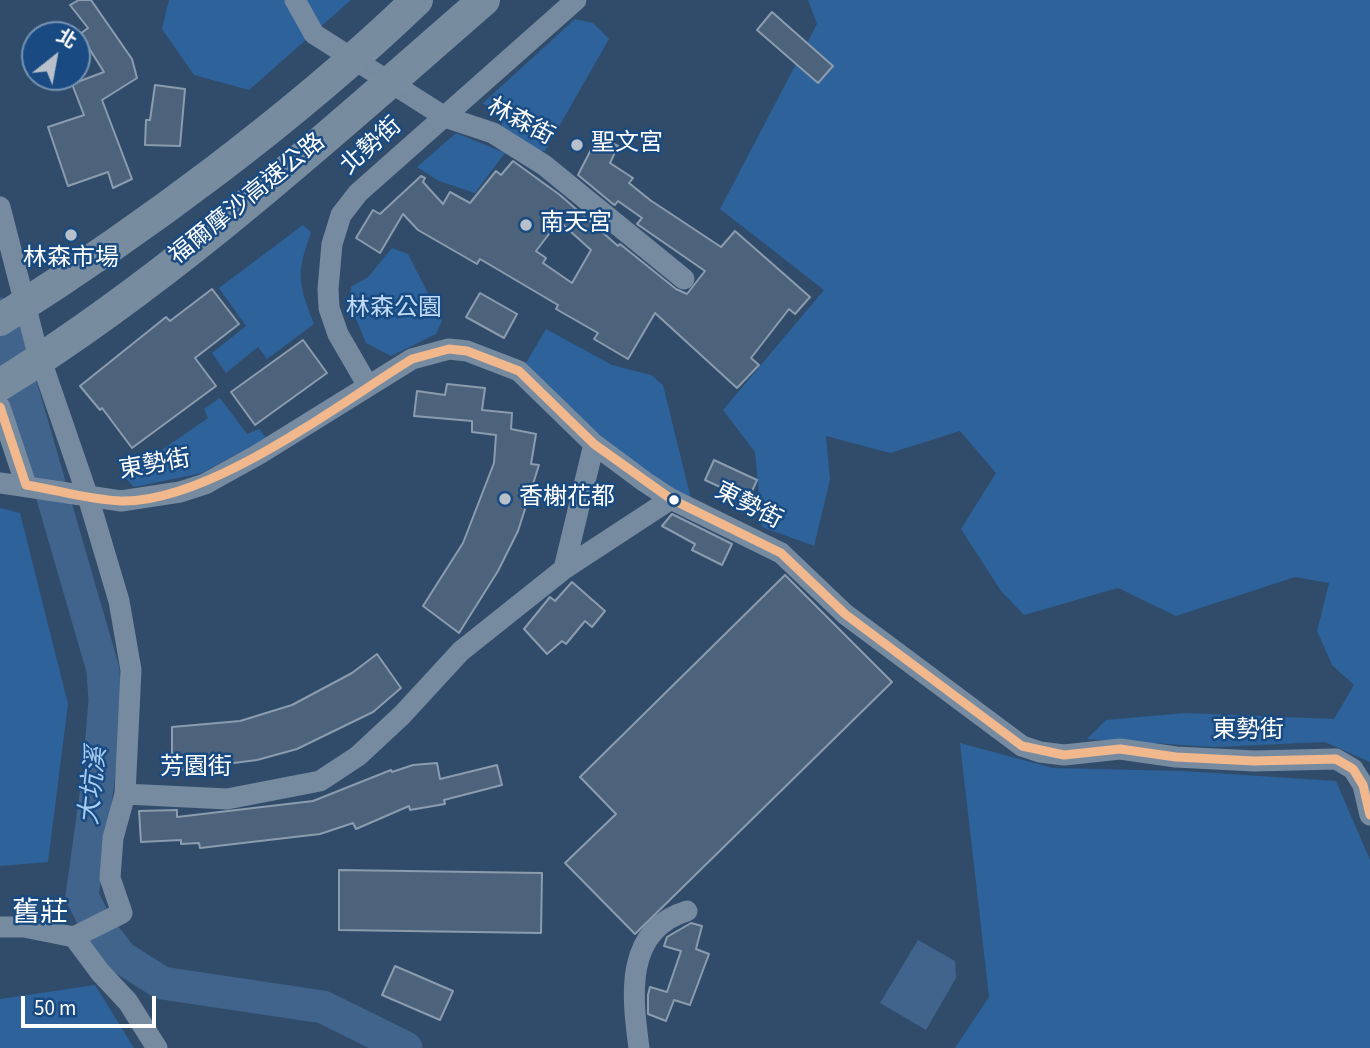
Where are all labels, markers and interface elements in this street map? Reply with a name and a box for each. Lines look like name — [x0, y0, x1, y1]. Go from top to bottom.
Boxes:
north arrow — [21, 21, 91, 91]
text: 北 — [51, 23, 81, 56]
street label: 林森街 — [481, 93, 559, 153]
street label: 北勢街 — [336, 112, 408, 182]
street label: 福爾摩沙高速公路 — [164, 128, 332, 272]
place label: 聖文宮 — [591, 131, 663, 159]
marker: 聖文宮 — [569, 137, 585, 153]
place label: 南天宮 — [540, 211, 612, 239]
marker: 南天宮 — [518, 217, 534, 233]
marker: 林森市場 — [63, 227, 79, 243]
place label: 林森市場 — [23, 246, 119, 274]
park label: 林森公園 — [346, 296, 442, 324]
street label: 東勢街 — [117, 446, 193, 486]
street label: 東勢街 — [709, 478, 787, 536]
place label: 香榭花都 — [519, 485, 615, 513]
marker: 香榭花都 — [497, 491, 513, 507]
unlabelled marker — [667, 493, 681, 507]
street label: 東勢街 — [1212, 718, 1284, 746]
water label: 大坑溪 — [75, 746, 115, 826]
street label: 芳園街 — [160, 755, 232, 783]
district label: 舊莊 — [12, 898, 68, 932]
scale bar — [24, 982, 159, 1026]
text: 50 m — [34, 993, 76, 1023]

